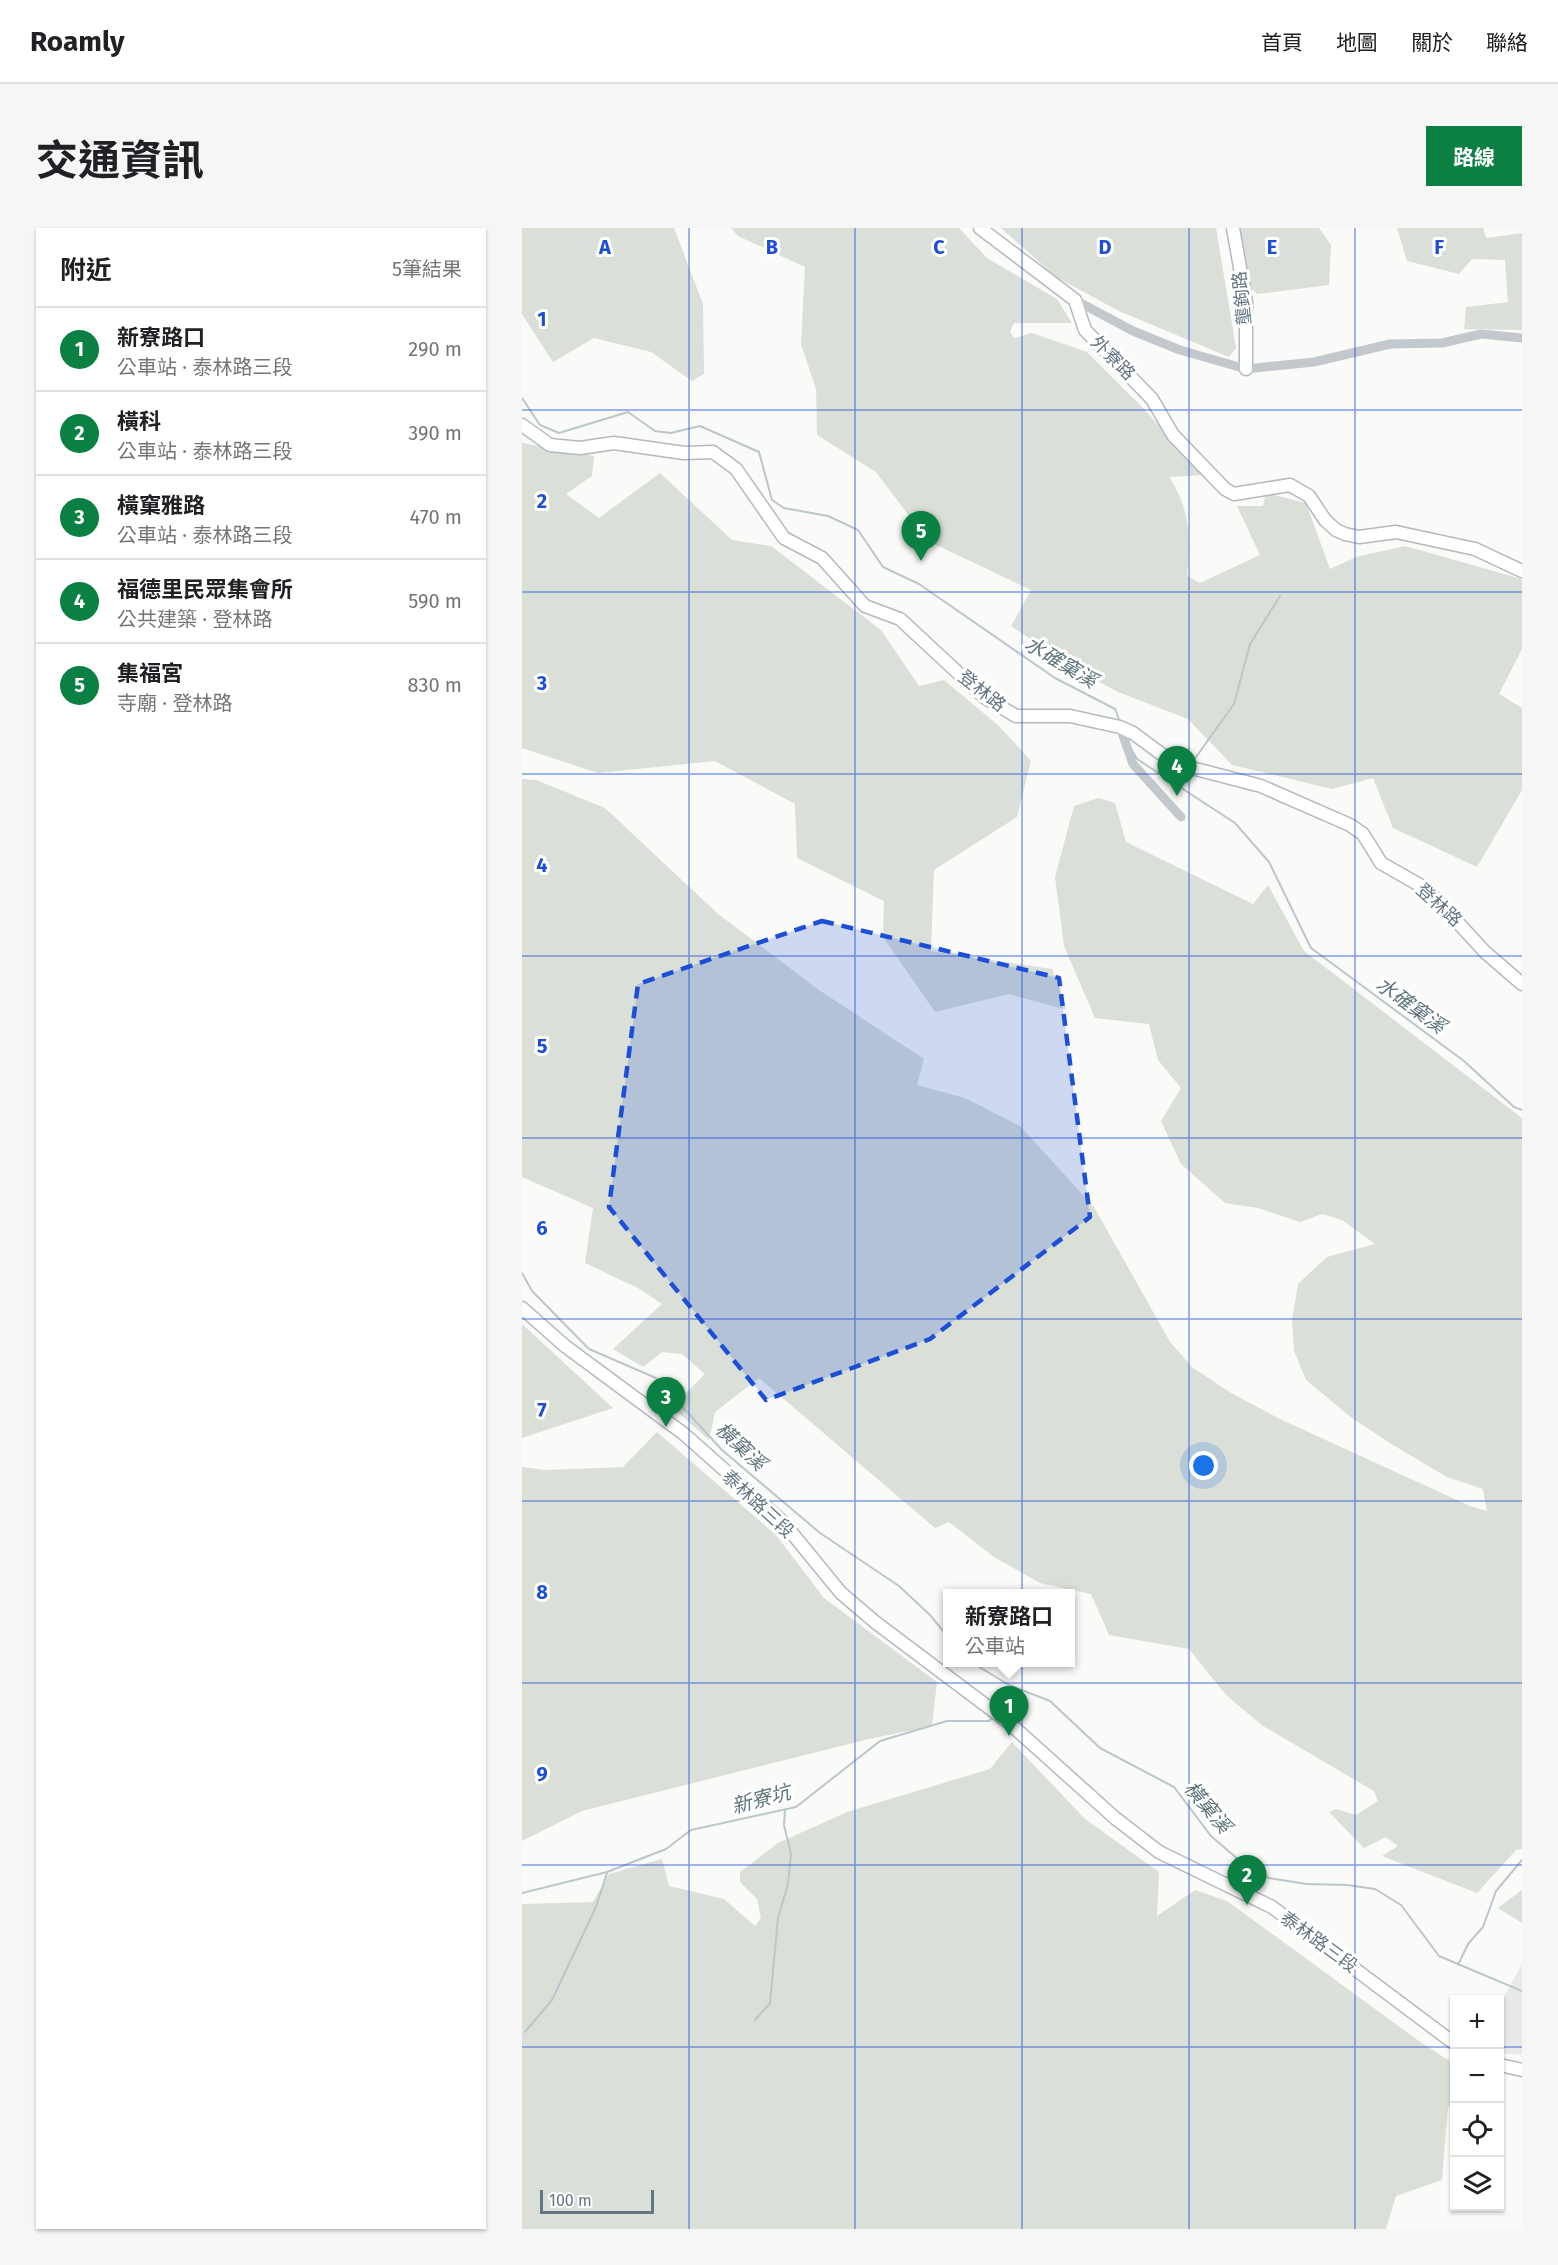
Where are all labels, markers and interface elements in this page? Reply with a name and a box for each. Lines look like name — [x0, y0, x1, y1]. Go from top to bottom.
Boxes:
text: Roamly — [30, 25, 124, 58]
text: 首頁 — [1261, 30, 1303, 56]
text: 地圖 — [1336, 30, 1378, 56]
text: 關於 — [1411, 30, 1453, 56]
text: 聯絡 — [1486, 30, 1528, 56]
button: 路線 — [1426, 126, 1522, 186]
text: 交通資訊 — [36, 136, 204, 186]
text: A — [598, 235, 612, 259]
text: B — [766, 235, 778, 259]
text: C — [933, 235, 945, 259]
text: D — [1098, 235, 1112, 259]
text: E — [1267, 235, 1277, 259]
text: F — [1434, 235, 1444, 259]
text: 附近 — [60, 255, 112, 286]
text: 5筆結果 — [392, 257, 462, 281]
street label: 壟鉤路 — [1228, 270, 1256, 326]
text: 1 — [537, 307, 547, 331]
text: 新寮路口 — [117, 324, 205, 351]
street label: 外寮路 — [1086, 331, 1140, 385]
text: 1 — [75, 337, 84, 361]
text: 290 m — [408, 337, 462, 361]
text: 公車站 · 泰林路三段 — [117, 355, 292, 379]
text: 橫科 — [117, 408, 161, 435]
text: 2 — [74, 421, 85, 445]
text: 390 m — [408, 421, 462, 445]
text: 公車站 · 泰林路三段 — [117, 439, 292, 463]
text: 2 — [537, 489, 547, 513]
text: 橫窠雅路 — [117, 492, 205, 519]
text: 3 — [74, 505, 85, 529]
text: 470 m — [410, 505, 462, 529]
pin: 5 — [902, 512, 940, 561]
text: 公車站 · 泰林路三段 — [117, 523, 292, 547]
text: 福德里民眾集會所 — [117, 576, 293, 603]
text: 4 — [74, 589, 85, 613]
text: 590 m — [408, 589, 462, 613]
text: 公共建築 · 登林路 — [117, 607, 272, 631]
water label: 水確窠溪 — [1021, 631, 1104, 694]
text: 集福宮 — [117, 660, 183, 687]
street label: 登林路 — [954, 666, 1010, 716]
text: 3 — [536, 671, 547, 695]
text: 5 — [74, 673, 85, 697]
text: 830 m — [407, 673, 462, 697]
text: 寺廟 · 登林路 — [117, 691, 232, 715]
pin: 4 — [1158, 746, 1196, 796]
text: 4 — [536, 853, 548, 877]
street label: 登林路 — [1412, 879, 1466, 931]
water label: 水確窠溪 — [1372, 972, 1453, 1040]
text: 5 — [537, 1034, 548, 1058]
text: 6 — [536, 1216, 548, 1240]
pin: 3 — [646, 1378, 686, 1427]
text: 7 — [537, 1398, 547, 1422]
water label: 橫窠溪 — [711, 1417, 773, 1477]
your location — [1189, 1451, 1218, 1480]
street label: 泰林路三段 — [718, 1465, 798, 1543]
text: 8 — [536, 1580, 548, 1604]
popup — [943, 1589, 1075, 1667]
text: 新寮路口 — [965, 1603, 1053, 1630]
text: 公車站 — [965, 1634, 1025, 1658]
pin: 1 — [990, 1686, 1028, 1736]
text: 9 — [536, 1762, 548, 1786]
water label: 橫窠溪 — [1180, 1776, 1238, 1840]
water label: 新寮坑 — [729, 1779, 796, 1818]
pin: 2 — [1228, 1856, 1266, 1905]
street label: 泰林路三段 — [1276, 1907, 1362, 1977]
map controls — [1450, 1995, 1504, 2211]
button: + — [1450, 1995, 1504, 2049]
button: − — [1450, 2049, 1504, 2103]
button: locate — [1450, 2103, 1504, 2157]
button: layers — [1450, 2157, 1504, 2211]
scale bar — [540, 2187, 654, 2214]
text: 100 m — [549, 2191, 592, 2210]

